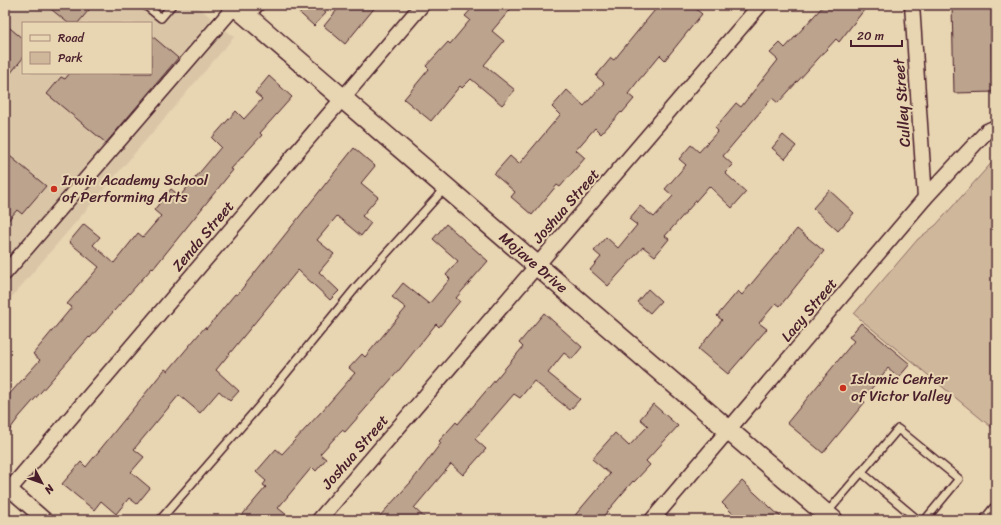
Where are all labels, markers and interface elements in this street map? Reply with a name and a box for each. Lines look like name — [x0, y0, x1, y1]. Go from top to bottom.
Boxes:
legend — [22, 22, 152, 74]
scale bar — [851, 22, 902, 48]
text: 20 m — [857, 25, 884, 47]
text: Road — [58, 27, 85, 49]
text: Park — [58, 47, 83, 69]
street label: Culley Street — [886, 57, 918, 148]
street label: Joshua Street — [525, 162, 606, 250]
place label: Irwin Academy School of Performing Arts — [61, 167, 209, 210]
marker: Irwin Academy School of Performing Arts — [49, 184, 59, 194]
street label: Zenda Street — [165, 194, 241, 277]
street label: Mojave Drive — [493, 225, 574, 300]
street label: Lacy Street — [774, 272, 844, 348]
place label: Islamic Center of Victor Valley — [850, 366, 952, 409]
marker: Islamic Center of Victor Valley — [838, 383, 848, 393]
street label: Joshua Street — [314, 408, 395, 496]
north arrow — [22, 463, 62, 503]
text: N — [39, 479, 59, 499]

